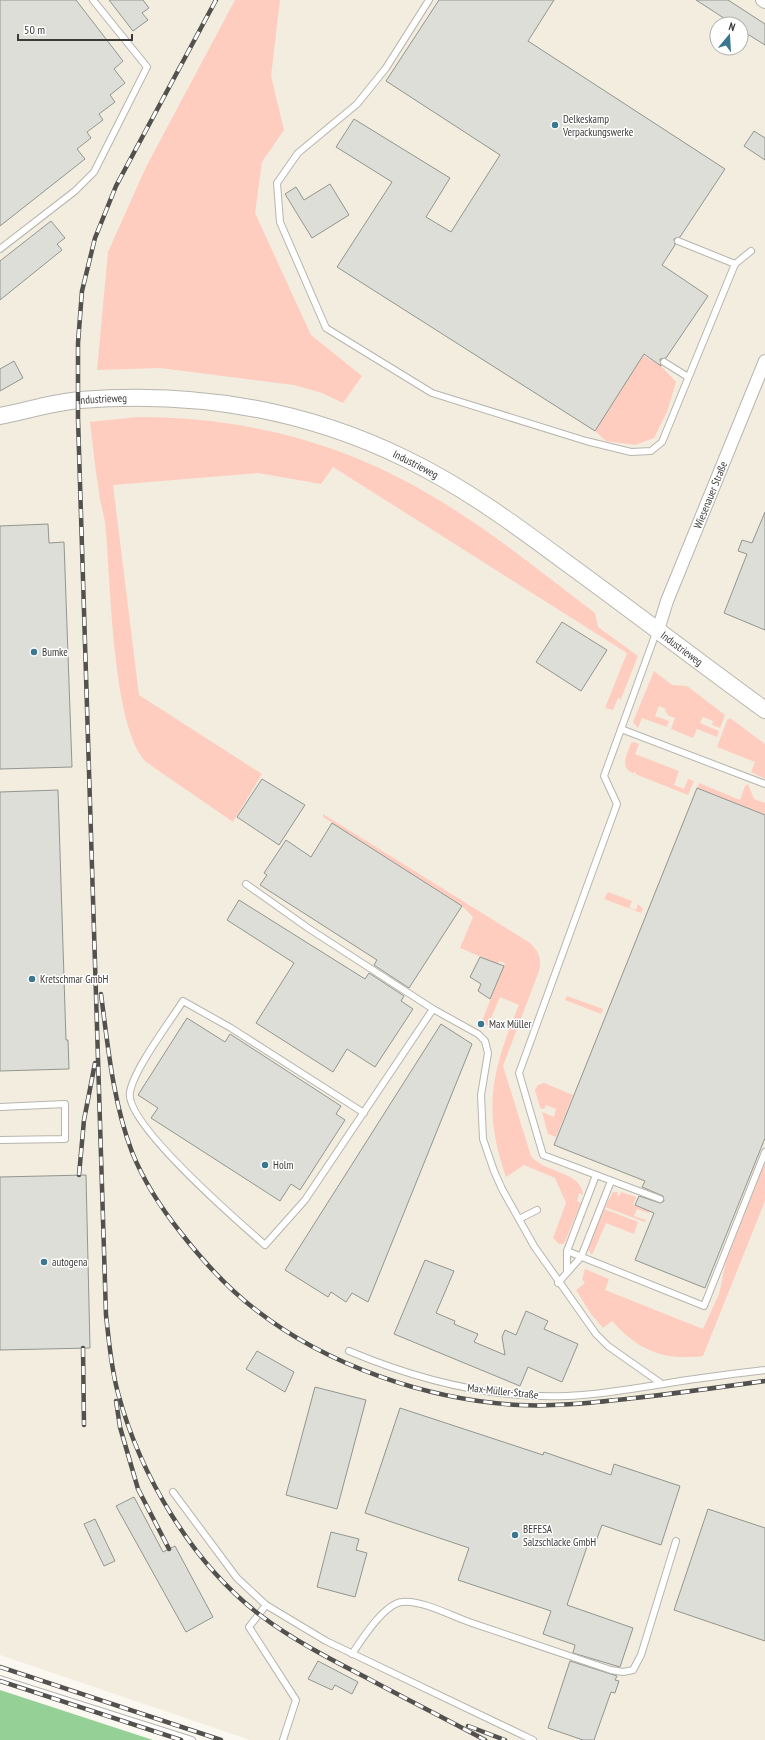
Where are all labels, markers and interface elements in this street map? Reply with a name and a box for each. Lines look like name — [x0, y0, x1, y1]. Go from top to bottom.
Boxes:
scale bar — [18, 16, 132, 42]
north arrow — [709, 16, 749, 56]
text: N — [727, 19, 737, 34]
text: 50 m — [24, 22, 45, 37]
place label: Delkeskamp Verpackungswerke — [562, 112, 634, 139]
marker: Delkeskamp Verpackungswerke — [550, 120, 560, 130]
street label: Industrieweg — [77, 391, 127, 407]
street label: Industrieweg — [391, 447, 441, 482]
street label: Wiesenauer Straße — [690, 459, 731, 531]
street label: Industrieweg — [658, 628, 706, 669]
place label: Bumke — [42, 645, 68, 659]
marker: Bumke — [29, 647, 39, 657]
place label: Kretschmar GmbH — [40, 972, 109, 986]
marker: Kretschmar GmbH — [27, 974, 37, 984]
place label: Max Müller — [489, 1017, 531, 1031]
marker: Max Müller — [476, 1019, 486, 1029]
place label: Holm — [273, 1158, 293, 1172]
marker: Holm — [260, 1160, 270, 1170]
place label: autogena — [52, 1255, 87, 1269]
marker: autogena — [39, 1257, 49, 1267]
street label: Max-Müller-Straße — [467, 1380, 540, 1402]
place label: BEFESA Salzschlacke GmbH — [523, 1522, 596, 1549]
marker: BEFESA Salzschlacke GmbH — [510, 1530, 520, 1540]

